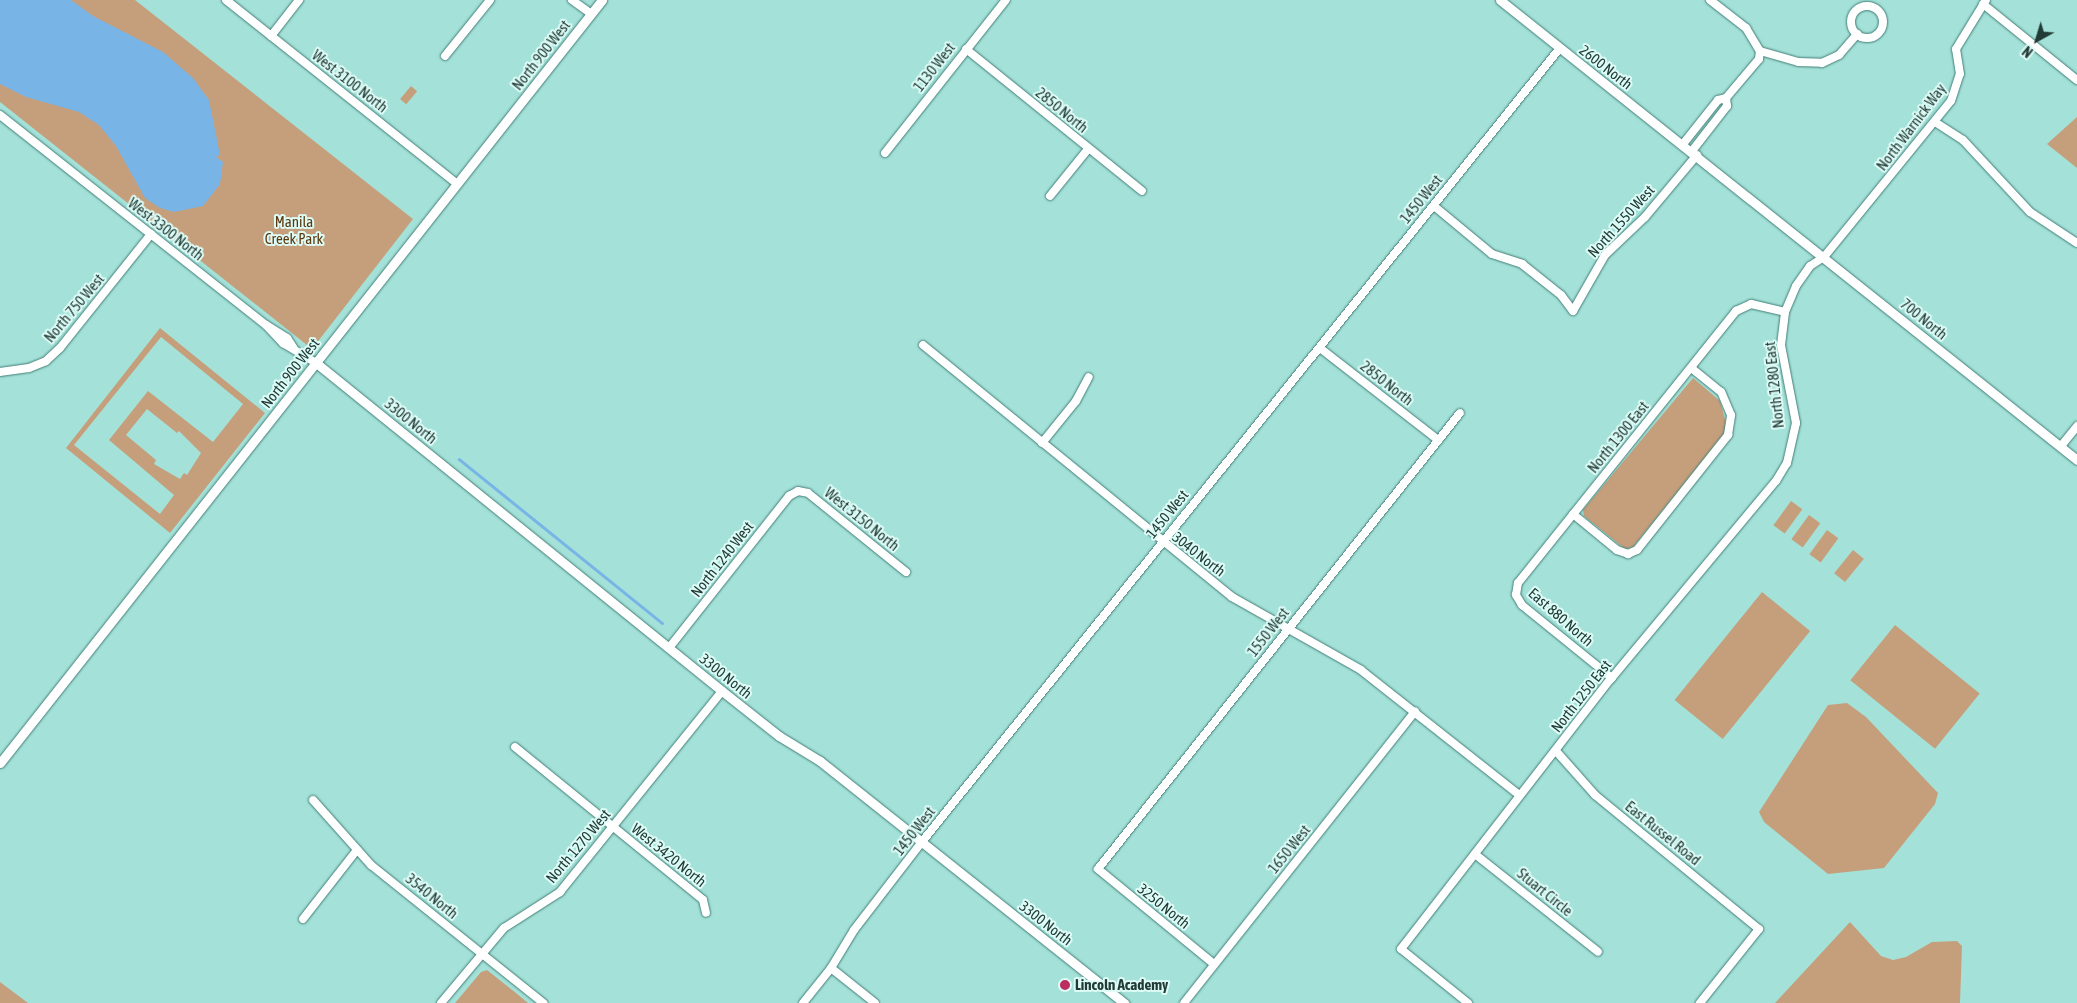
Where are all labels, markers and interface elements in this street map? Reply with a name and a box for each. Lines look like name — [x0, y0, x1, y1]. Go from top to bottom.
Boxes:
north arrow — [2012, 15, 2062, 65]
street label: North 900 West — [508, 16, 574, 94]
street label: 1130 West — [909, 39, 959, 95]
street label: 2600 North — [1576, 41, 1636, 93]
text: N — [2019, 43, 2036, 60]
street label: West 3100 North — [309, 46, 391, 116]
street label: North Warnick Way — [1872, 80, 1950, 174]
street label: 2850 North — [1032, 83, 1092, 137]
street label: 1450 West — [1396, 171, 1446, 227]
street label: North 1550 West — [1584, 181, 1658, 261]
street label: West 3300 North — [125, 194, 207, 264]
park label: Manila Creek Park — [265, 212, 323, 247]
street label: North 750 West — [40, 270, 108, 346]
street label: 700 North — [1897, 295, 1951, 343]
street label: North 900 West — [257, 334, 323, 412]
street label: North 1280 East — [1760, 341, 1788, 429]
street label: 2850 North — [1357, 357, 1417, 409]
street label: 3300 North — [381, 394, 441, 448]
street label: North 1300 East — [1584, 398, 1652, 476]
street label: West 3150 North — [821, 483, 903, 555]
street label: 1450 West — [1142, 486, 1192, 542]
street label: North 1240 West — [687, 518, 757, 600]
street label: 3040 North — [1169, 528, 1229, 580]
street label: East 880 North — [1525, 584, 1597, 650]
street label: 1550 West — [1243, 604, 1293, 660]
street label: 3300 North — [696, 649, 756, 703]
street label: North 1250 East — [1547, 656, 1615, 736]
street label: East Russel Road — [1622, 797, 1704, 869]
street label: 1450 West — [889, 803, 939, 859]
street label: North 1270 West — [542, 805, 614, 887]
street label: West 3420 North — [628, 819, 710, 891]
street label: 1650 West — [1264, 821, 1314, 877]
street label: Stuart Circle — [1514, 864, 1576, 920]
street label: 3540 North — [402, 869, 462, 923]
street label: 3250 North — [1134, 879, 1194, 933]
street label: 3300 North — [1016, 897, 1076, 949]
place label: Lincoln Academy — [1075, 976, 1168, 994]
marker: Lincoln Academy — [1059, 979, 1071, 991]

